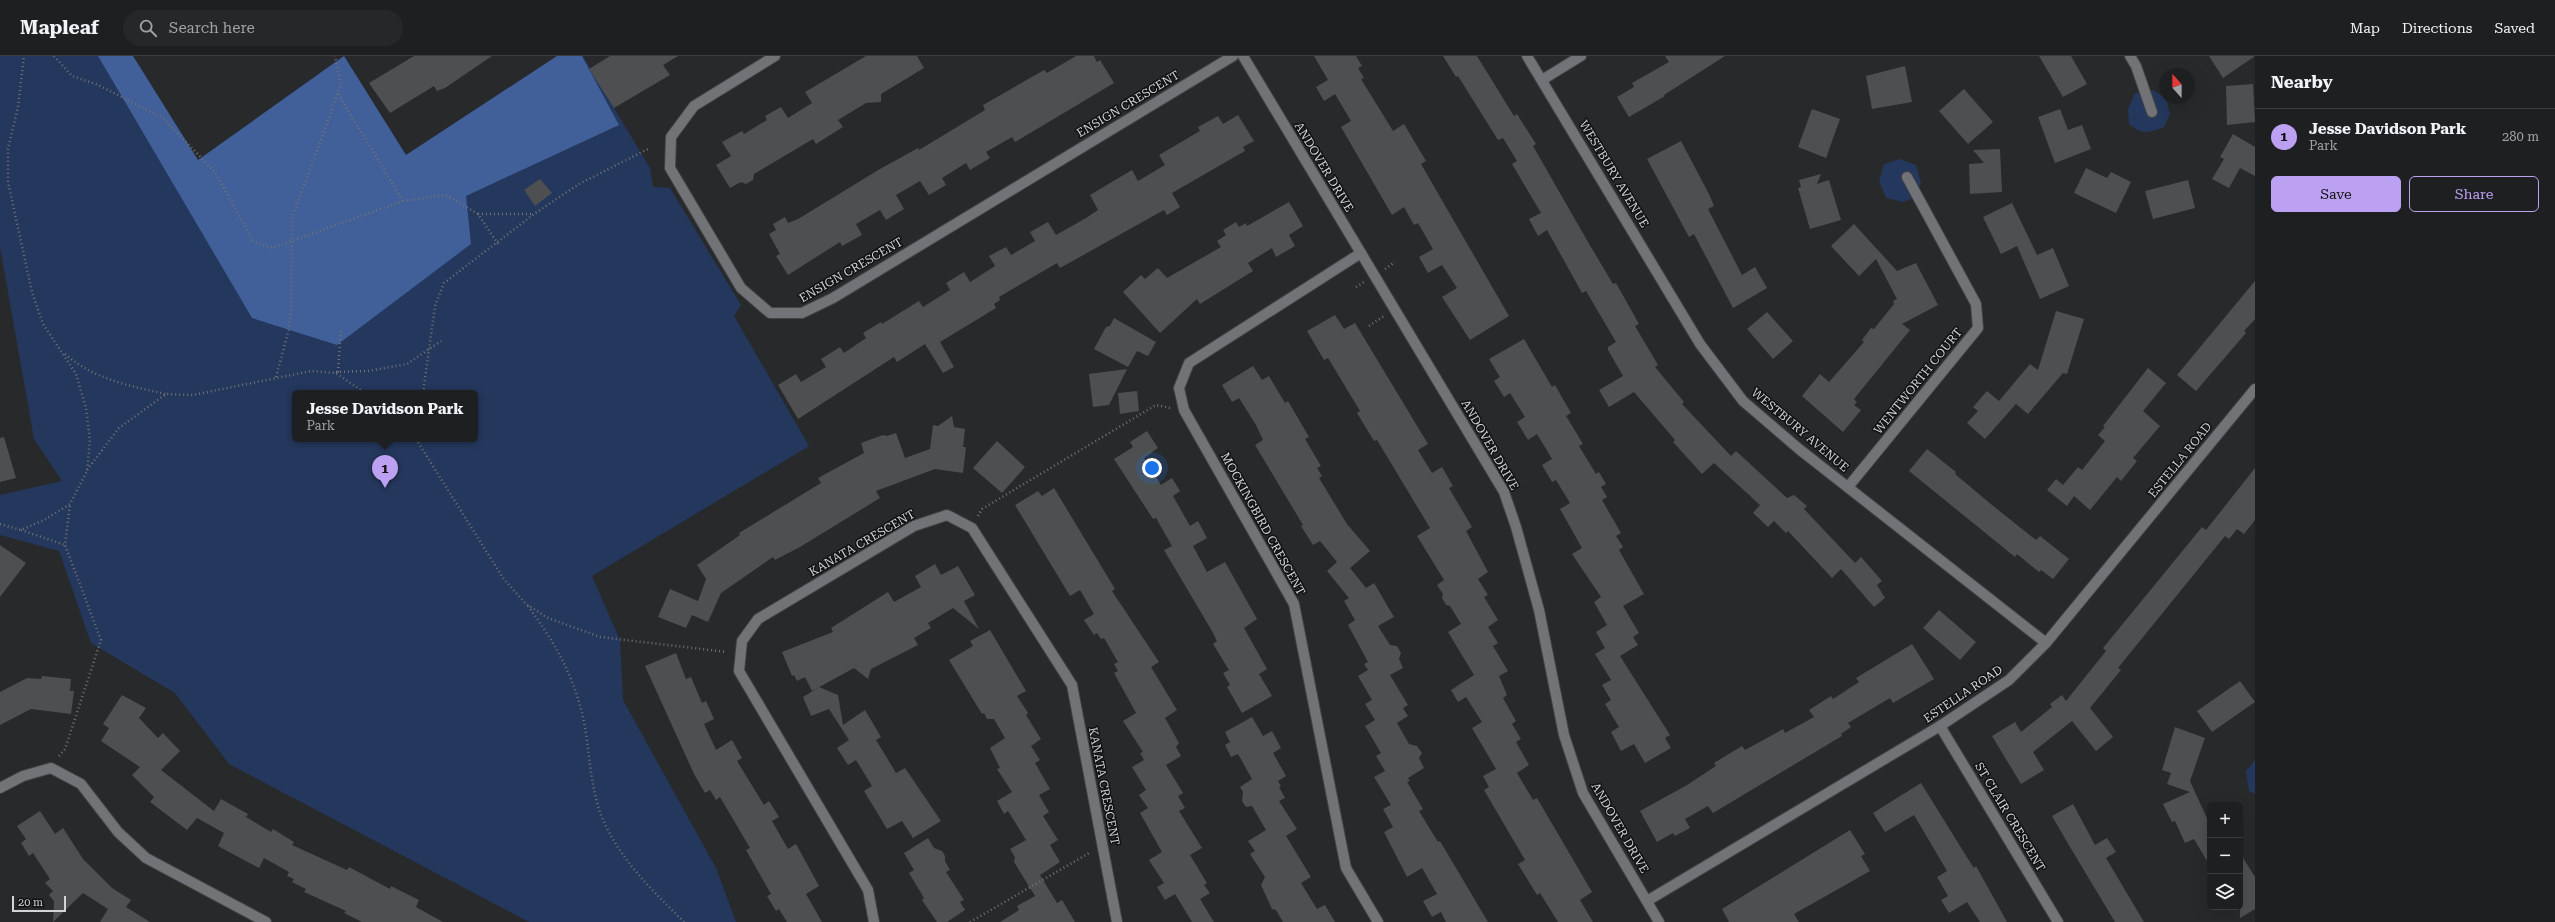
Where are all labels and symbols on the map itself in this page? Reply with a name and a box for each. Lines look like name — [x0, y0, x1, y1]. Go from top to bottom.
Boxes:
street label: ENSIGN CRESCENT — [1074, 68, 1182, 140]
north arrow — [2159, 68, 2195, 104]
street label: WESTBURY AVENUE — [1576, 118, 1652, 230]
street label: ANDOVER DRIVE — [1292, 120, 1356, 214]
street label: ENSIGN CRESCENT — [797, 235, 905, 305]
street label: WENTWORTH COURT — [1871, 325, 1965, 437]
street label: WESTBURY AVENUE — [1749, 385, 1851, 475]
street label: ANDOVER DRIVE — [1458, 397, 1522, 493]
street label: ESTELLA ROAD — [2146, 420, 2214, 500]
street label: MOCKINGBIRD CRESCENT — [1218, 450, 1308, 598]
pin: 1 — [372, 455, 398, 488]
your location — [1142, 458, 1162, 478]
street label: KANATA CRESCENT — [807, 507, 917, 579]
street label: ESTELLA ROAD — [1921, 662, 2005, 726]
street label: KANATA CRESCENT — [1086, 726, 1122, 846]
street label: ST CLAIR CRESCENT — [1972, 760, 2048, 874]
street label: ANDOVER DRIVE — [1588, 780, 1652, 876]
scale bar — [12, 894, 66, 913]

